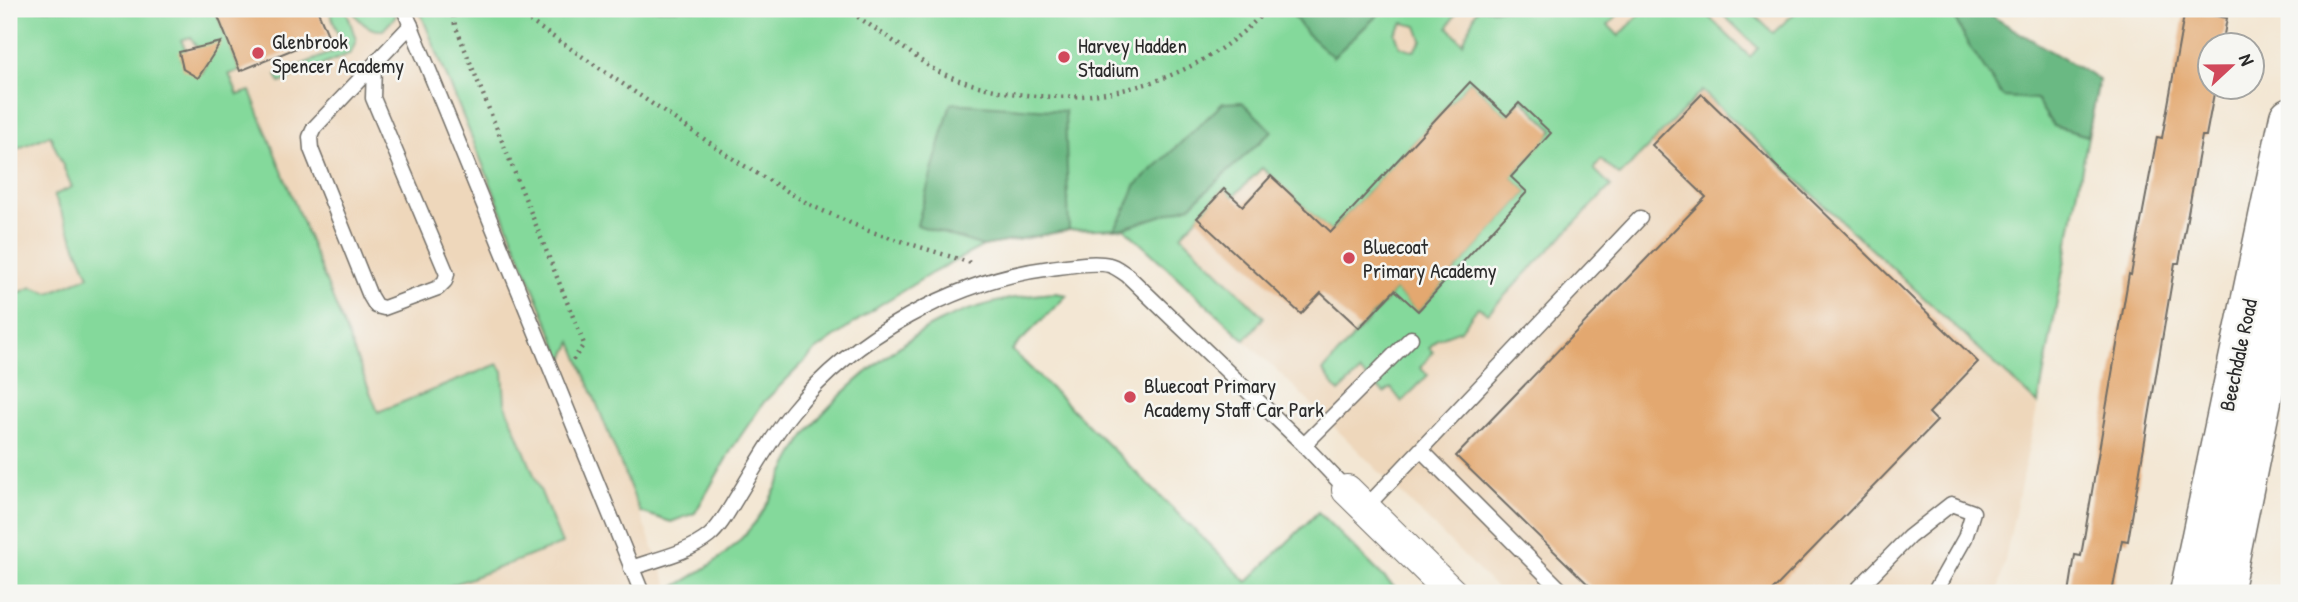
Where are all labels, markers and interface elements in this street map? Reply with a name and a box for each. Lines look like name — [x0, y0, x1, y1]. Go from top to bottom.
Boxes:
place label: Glenbrook Spencer Academy — [272, 27, 404, 80]
place label: Harvey Hadden Stadium — [1078, 31, 1187, 84]
north arrow — [2196, 32, 2266, 102]
marker: Glenbrook Spencer Academy — [250, 45, 266, 61]
marker: Harvey Hadden Stadium — [1056, 49, 1072, 65]
text: N — [2233, 50, 2261, 69]
place label: Bluecoat Primary Academy — [1363, 232, 1497, 285]
marker: Bluecoat Primary Academy — [1341, 250, 1357, 266]
street label: Beechdale Road — [2212, 296, 2264, 414]
place label: Bluecoat Primary Academy Staff Car Park — [1144, 371, 1324, 424]
marker: Bluecoat Primary Academy Staff Car Park — [1122, 389, 1138, 405]

